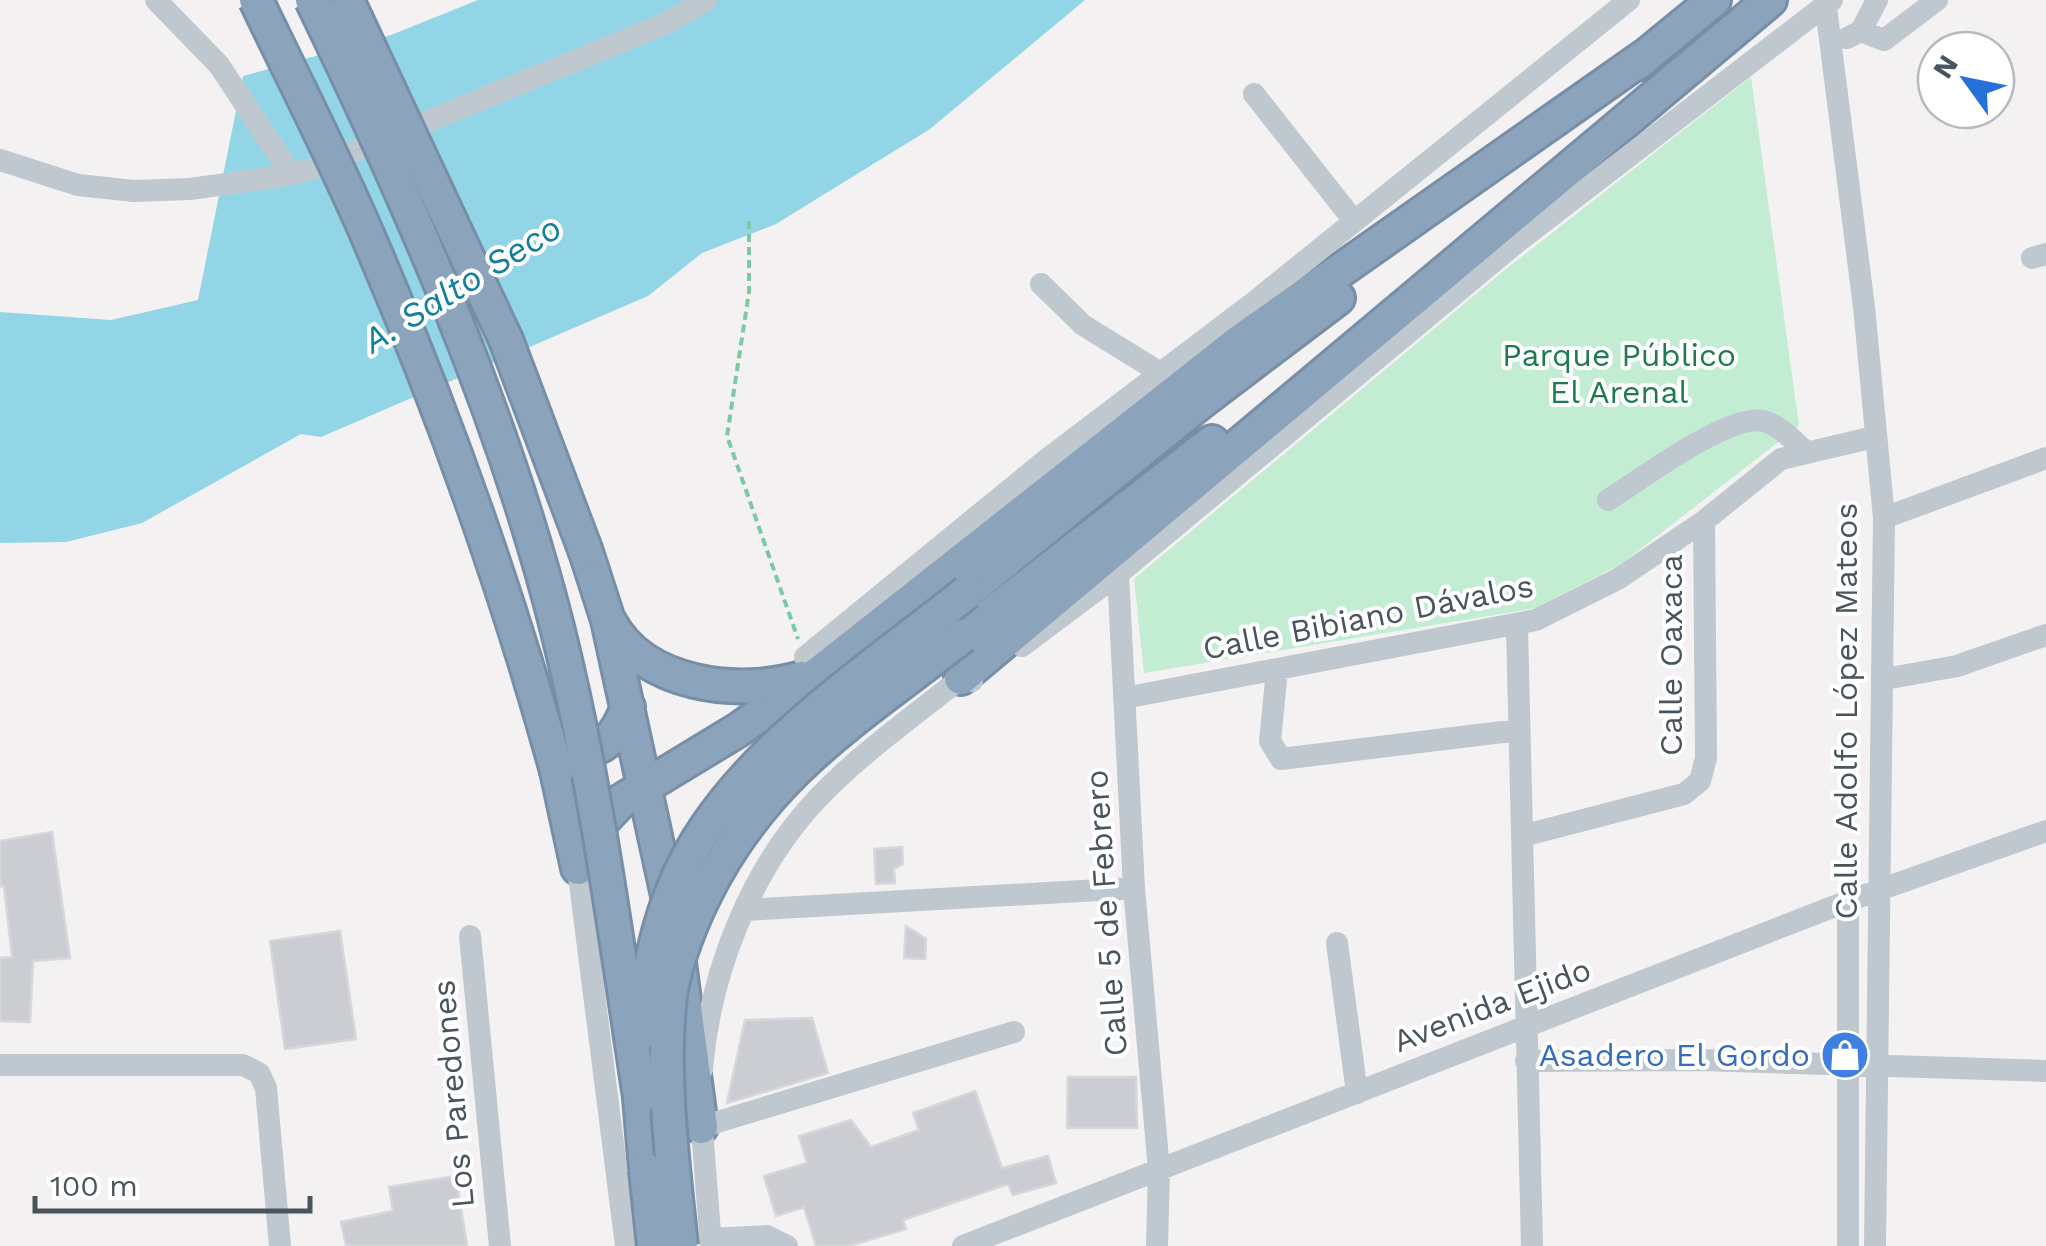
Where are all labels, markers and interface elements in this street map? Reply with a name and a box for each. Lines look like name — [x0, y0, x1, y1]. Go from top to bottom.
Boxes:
north arrow — [1916, 30, 2016, 130]
text: N — [1926, 49, 1965, 84]
water label: A. Salto Seco — [353, 206, 569, 363]
park label: Parque Público El Arenal — [1502, 336, 1736, 411]
street label: Calle Adolfo López Mateos — [1827, 503, 1865, 919]
street label: Calle Oaxaca — [1652, 554, 1690, 756]
street label: Calle Bibiano Dávalos — [1200, 566, 1536, 668]
street label: Calle 5 de Febrero — [1077, 769, 1135, 1057]
street label: Avenida Ejido — [1388, 950, 1596, 1060]
street label: Los Paredones — [424, 978, 482, 1210]
shop icon: Asadero El Gordo — [1819, 1029, 1871, 1081]
place label: Asadero El Gordo — [1539, 1036, 1810, 1074]
scale bar — [35, 1151, 310, 1213]
text: 100 m — [50, 1168, 138, 1203]

